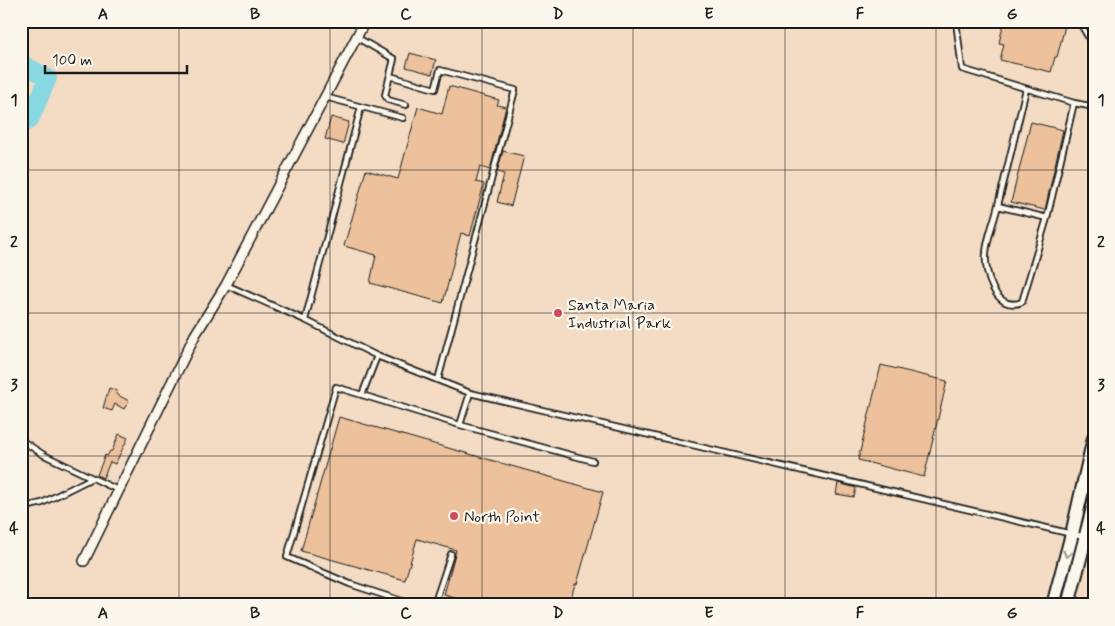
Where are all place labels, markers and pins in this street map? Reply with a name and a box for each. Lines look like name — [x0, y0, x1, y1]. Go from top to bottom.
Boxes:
place label: Santa Maria Industrial Park — [568, 295, 671, 334]
marker: Santa Maria Industrial Park — [552, 307, 564, 319]
place label: North Point — [464, 507, 540, 528]
marker: North Point — [448, 510, 460, 522]

